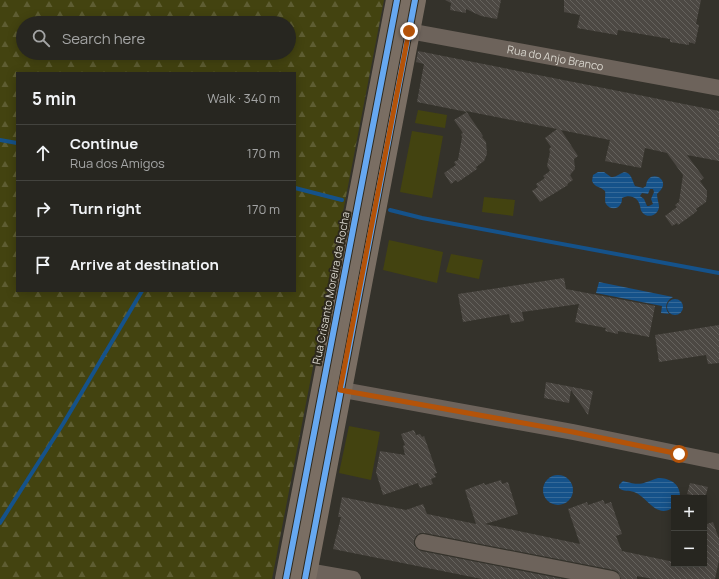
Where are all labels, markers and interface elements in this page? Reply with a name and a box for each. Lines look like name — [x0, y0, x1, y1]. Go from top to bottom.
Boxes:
search box — [16, 16, 296, 60]
route end — [400, 22, 418, 40]
icon: search — [30, 27, 52, 49]
text: Search here — [62, 28, 145, 49]
street label: Rua do Anjo Branco — [506, 41, 605, 74]
text: 5 min — [32, 87, 76, 110]
text: Walk · 340 m — [207, 89, 280, 107]
text: Continue — [70, 133, 138, 154]
icon: ahead — [32, 142, 54, 164]
text: 170 m — [247, 144, 280, 162]
text: Rua dos Amigos — [70, 154, 165, 172]
icon: right — [32, 198, 54, 220]
text: Turn right — [70, 198, 141, 219]
text: 170 m — [247, 200, 280, 218]
street label: Rua Crisanto Moreira da Rocha — [308, 210, 353, 365]
icon: arrive — [32, 254, 54, 276]
text: Arrive at destination — [70, 254, 219, 275]
route start — [670, 445, 688, 463]
map controls — [671, 495, 707, 567]
button: + — [671, 495, 707, 531]
button: − — [671, 531, 707, 567]

